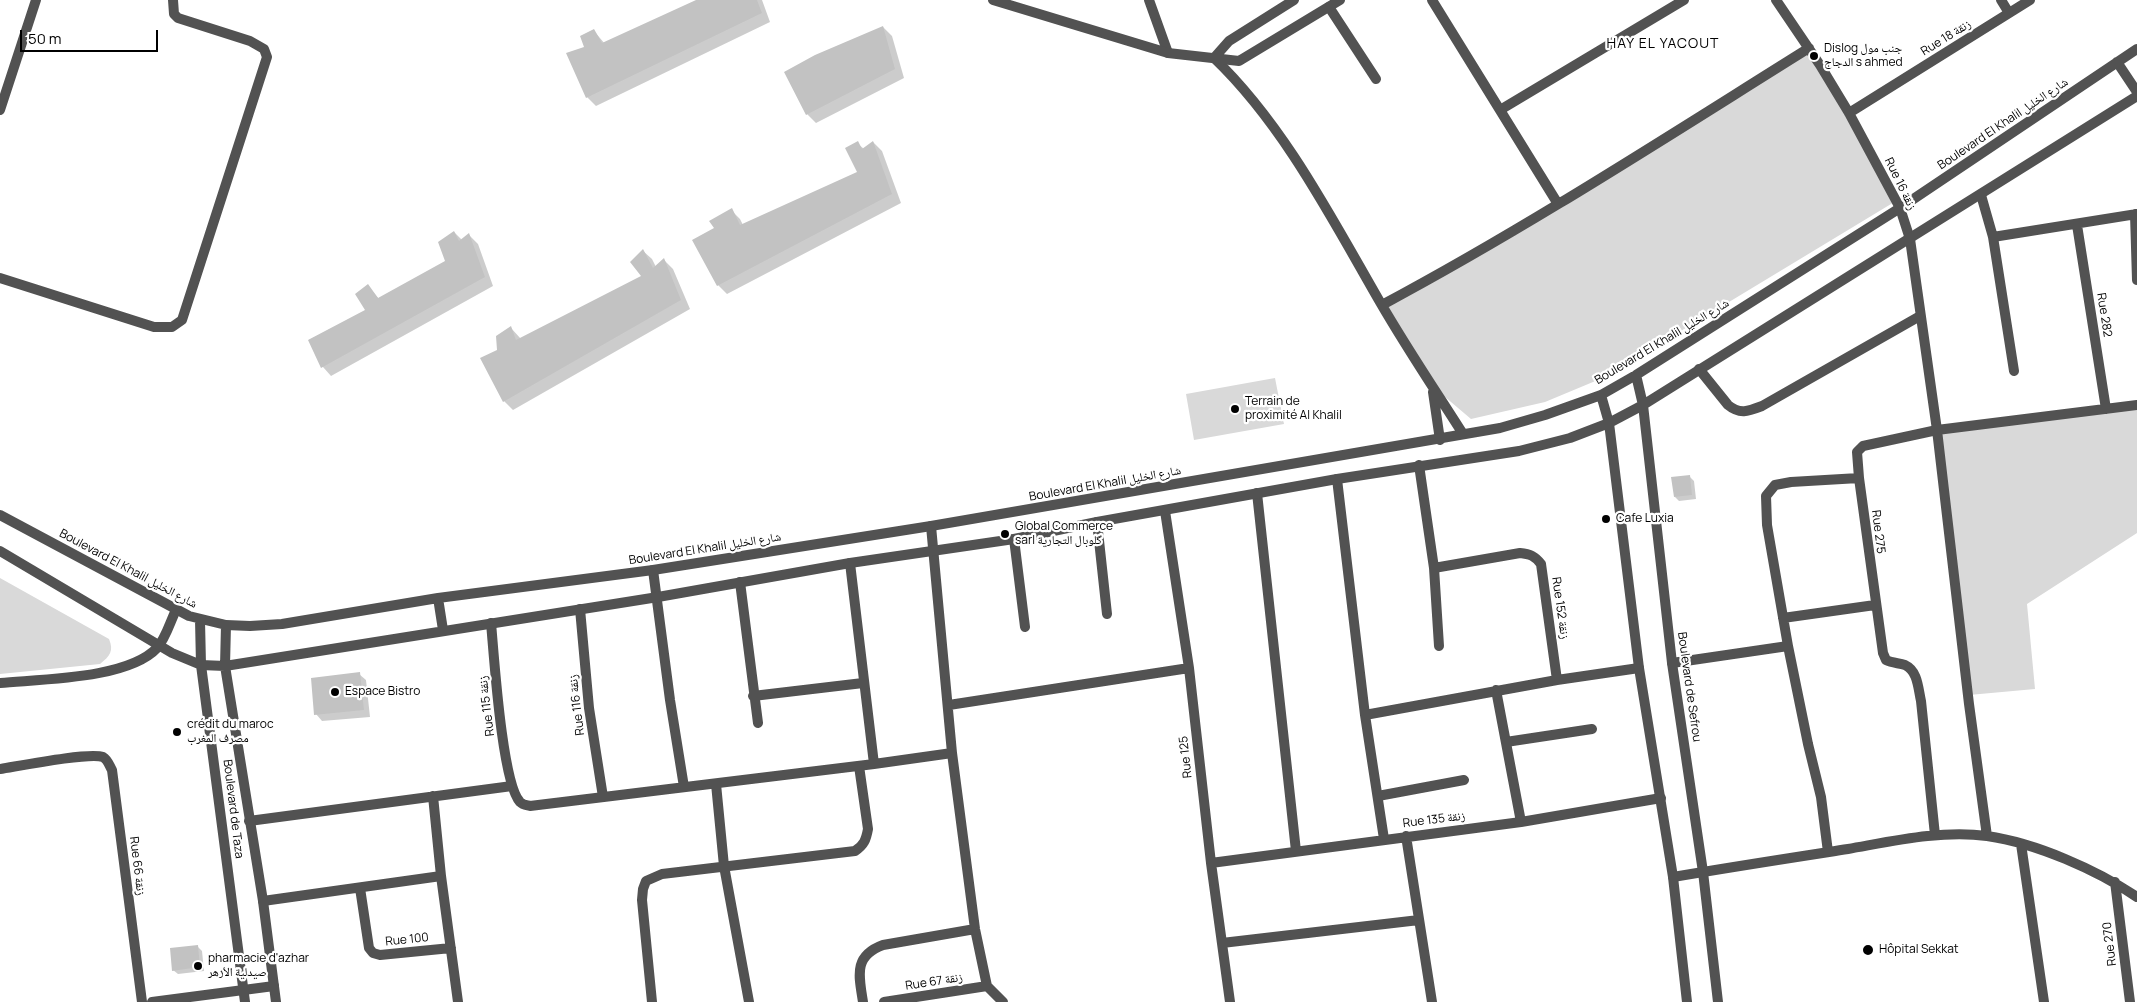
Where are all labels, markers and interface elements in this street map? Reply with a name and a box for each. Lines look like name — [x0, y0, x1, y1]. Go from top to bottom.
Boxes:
street label: Rue 18 زنقة — [1918, 17, 1974, 59]
scale bar — [22, 20, 160, 52]
text: 50 m — [28, 28, 62, 49]
district label: HAY EL YACOUT — [1605, 36, 1721, 52]
place label: Dislog جنب مول الدجاج s ahmed — [1824, 42, 1903, 70]
marker: Dislog جنب مول الدجاج s ahmed — [1808, 50, 1820, 62]
street label: Boulevard El Khalil شارع الخليل — [1935, 75, 2071, 173]
street label: Rue 16 زنقة — [1881, 155, 1919, 213]
street label: Rue 282 — [2093, 292, 2115, 338]
street label: Boulevard El Khalil شارع الخليل — [1592, 296, 1732, 388]
place label: Terrain de proximité Al Khalil — [1245, 395, 1342, 423]
marker: Terrain de proximité Al Khalil — [1229, 403, 1241, 415]
street label: Boulevard El Khalil شارع الخليل — [1028, 464, 1182, 504]
street label: Rue 275 — [1868, 509, 1888, 555]
place label: Cafe Luxia — [1616, 512, 1674, 526]
marker: Cafe Luxia — [1600, 513, 1612, 525]
place label: Global Commerce sarl گلوبال التجارية — [1015, 520, 1113, 548]
street label: Boulevard El Khalil شارع الخليل — [57, 526, 199, 612]
marker: Global Commerce sarl گلوبال التجارية — [999, 528, 1011, 540]
street label: Boulevard El Khalil شارع الخليل — [628, 530, 782, 568]
street label: Rue 152 زنقة — [1549, 576, 1571, 640]
street label: Boulevard de Sefrou — [1674, 631, 1704, 743]
street label: Rue 116 زنقة — [566, 674, 588, 736]
street label: Rue 115 زنقة — [476, 675, 498, 737]
place label: Espace Bistro — [345, 685, 420, 699]
marker: Espace Bistro — [329, 686, 341, 698]
place label: crédit du maroc مصرف المغرب — [187, 718, 274, 746]
marker: crédit du maroc مصرف المغرب — [171, 726, 183, 738]
street label: Rue 125 — [1177, 735, 1195, 779]
street label: Boulevard de Taza — [220, 759, 246, 859]
street label: Rue 135 زنقة — [1402, 809, 1466, 831]
street label: Rue 66 زنقة — [126, 836, 148, 896]
street label: Rue 270 — [2100, 921, 2120, 967]
street label: Rue 100 — [385, 931, 429, 949]
marker: Hôpital Sekkat — [1861, 943, 1875, 957]
place label: Hôpital Sekkat — [1879, 943, 1959, 957]
place label: pharmacie d'azhar صيدلية الأزهر — [208, 952, 309, 980]
marker: pharmacie d'azhar صيدلية الأزهر — [192, 960, 204, 972]
street label: Rue 67 زنقة — [904, 970, 964, 994]

